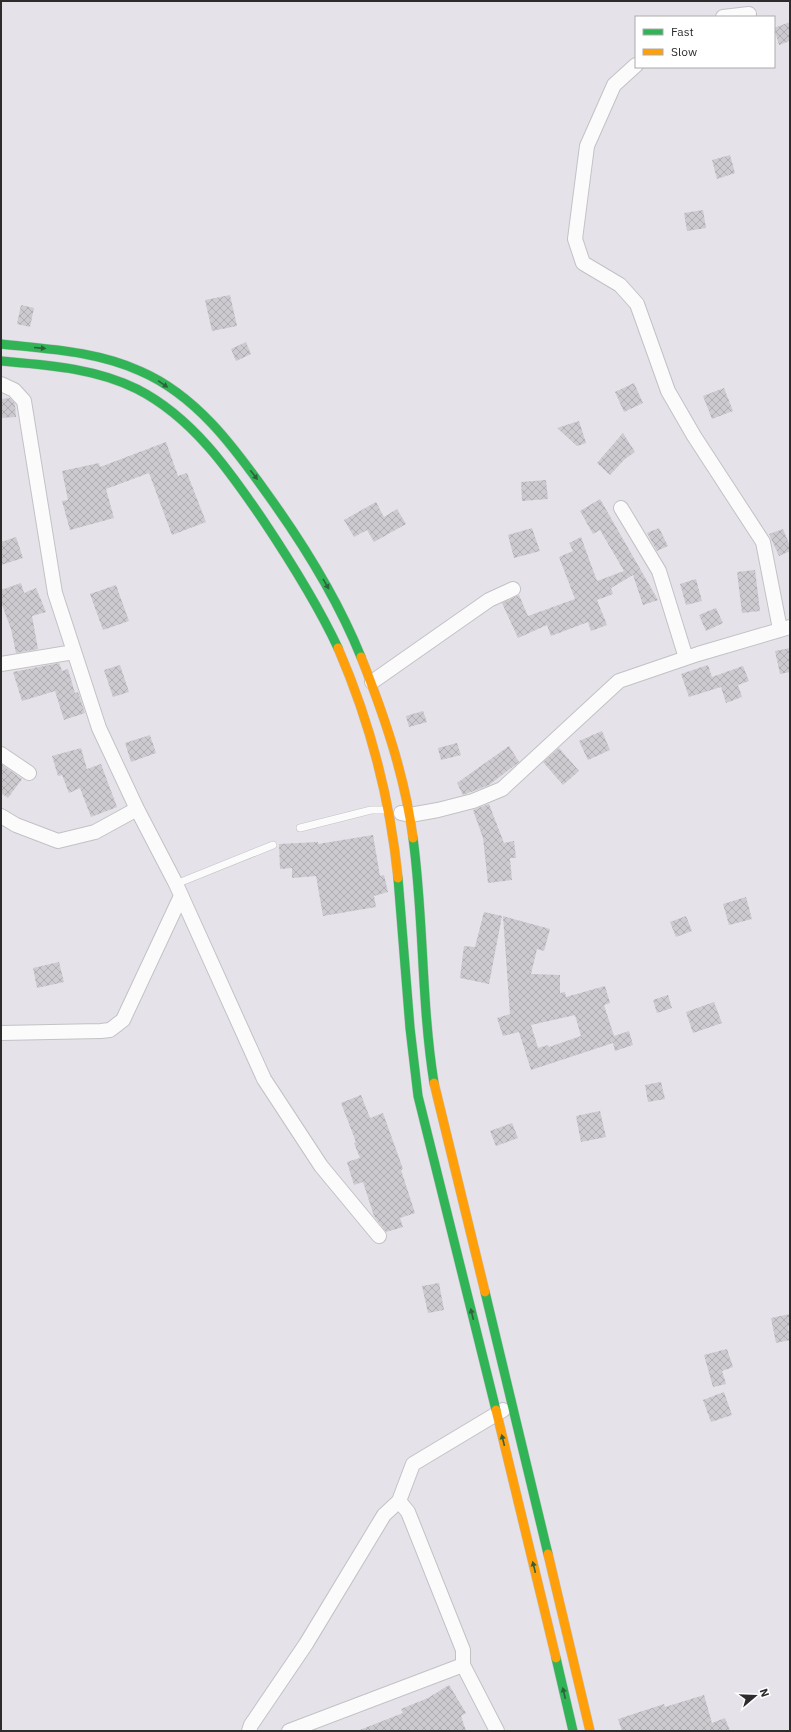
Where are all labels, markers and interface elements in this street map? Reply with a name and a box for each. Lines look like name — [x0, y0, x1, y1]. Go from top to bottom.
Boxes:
legend — [635, 16, 775, 68]
text: Fast — [671, 24, 694, 39]
text: Slow — [671, 44, 697, 59]
one-way arrow — [34, 345, 46, 351]
one-way arrow — [158, 380, 169, 388]
one-way arrow — [250, 470, 258, 481]
one-way arrow — [323, 578, 330, 590]
one-way arrow — [469, 1308, 475, 1320]
one-way arrow — [500, 1434, 506, 1446]
one-way arrow — [531, 1560, 537, 1572]
north arrow — [735, 1676, 775, 1716]
one-way arrow — [561, 1687, 567, 1699]
text: N — [757, 1687, 772, 1699]

